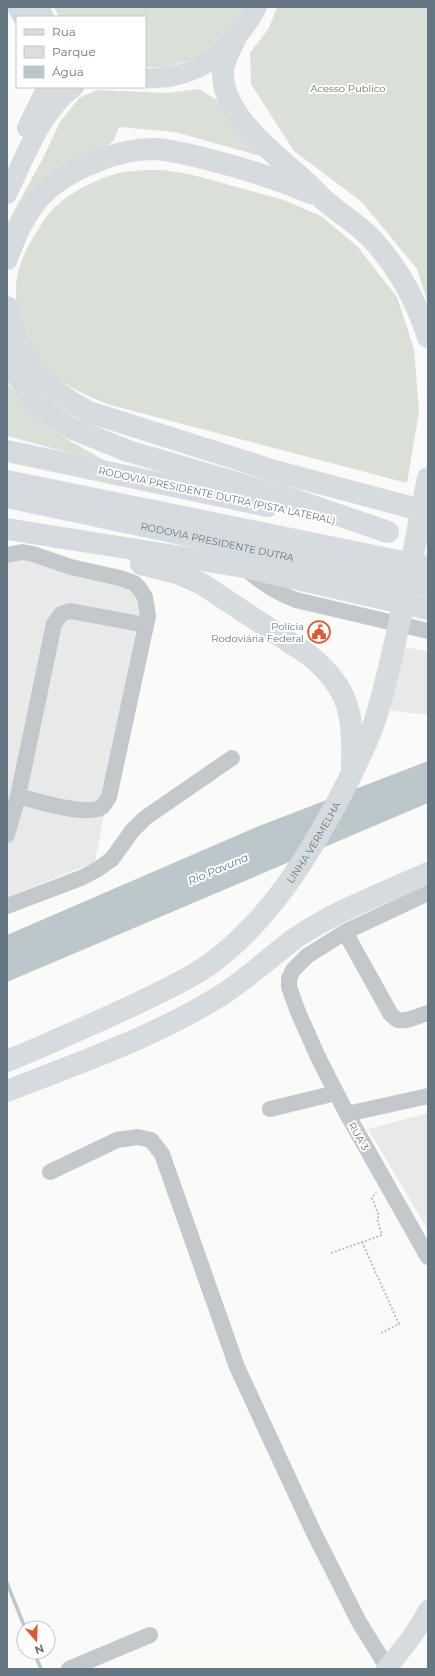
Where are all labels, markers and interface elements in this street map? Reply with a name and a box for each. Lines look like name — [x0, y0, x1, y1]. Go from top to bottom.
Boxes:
legend — [16, 16, 146, 88]
text: Rua — [52, 24, 76, 39]
text: Parque — [52, 44, 96, 59]
text: Água — [52, 64, 84, 79]
park label: Acesso Publico — [310, 82, 386, 95]
street label: RODOVIA PRESIDENTE DUTRA (PISTA LATERAL) — [97, 464, 337, 527]
street label: RODOVIA PRESIDENTE DUTRA — [139, 519, 296, 565]
public building icon: Polícia Rodoviária Federal — [306, 619, 332, 645]
place label: Polícia Rodoviária Federal — [211, 620, 304, 645]
street label: LINHA VERMELHA — [284, 799, 344, 886]
water label: Rio Pavuna — [186, 850, 250, 888]
street label: RUA 3 — [345, 1120, 372, 1153]
north arrow — [16, 1620, 56, 1660]
text: N — [33, 1641, 46, 1658]

